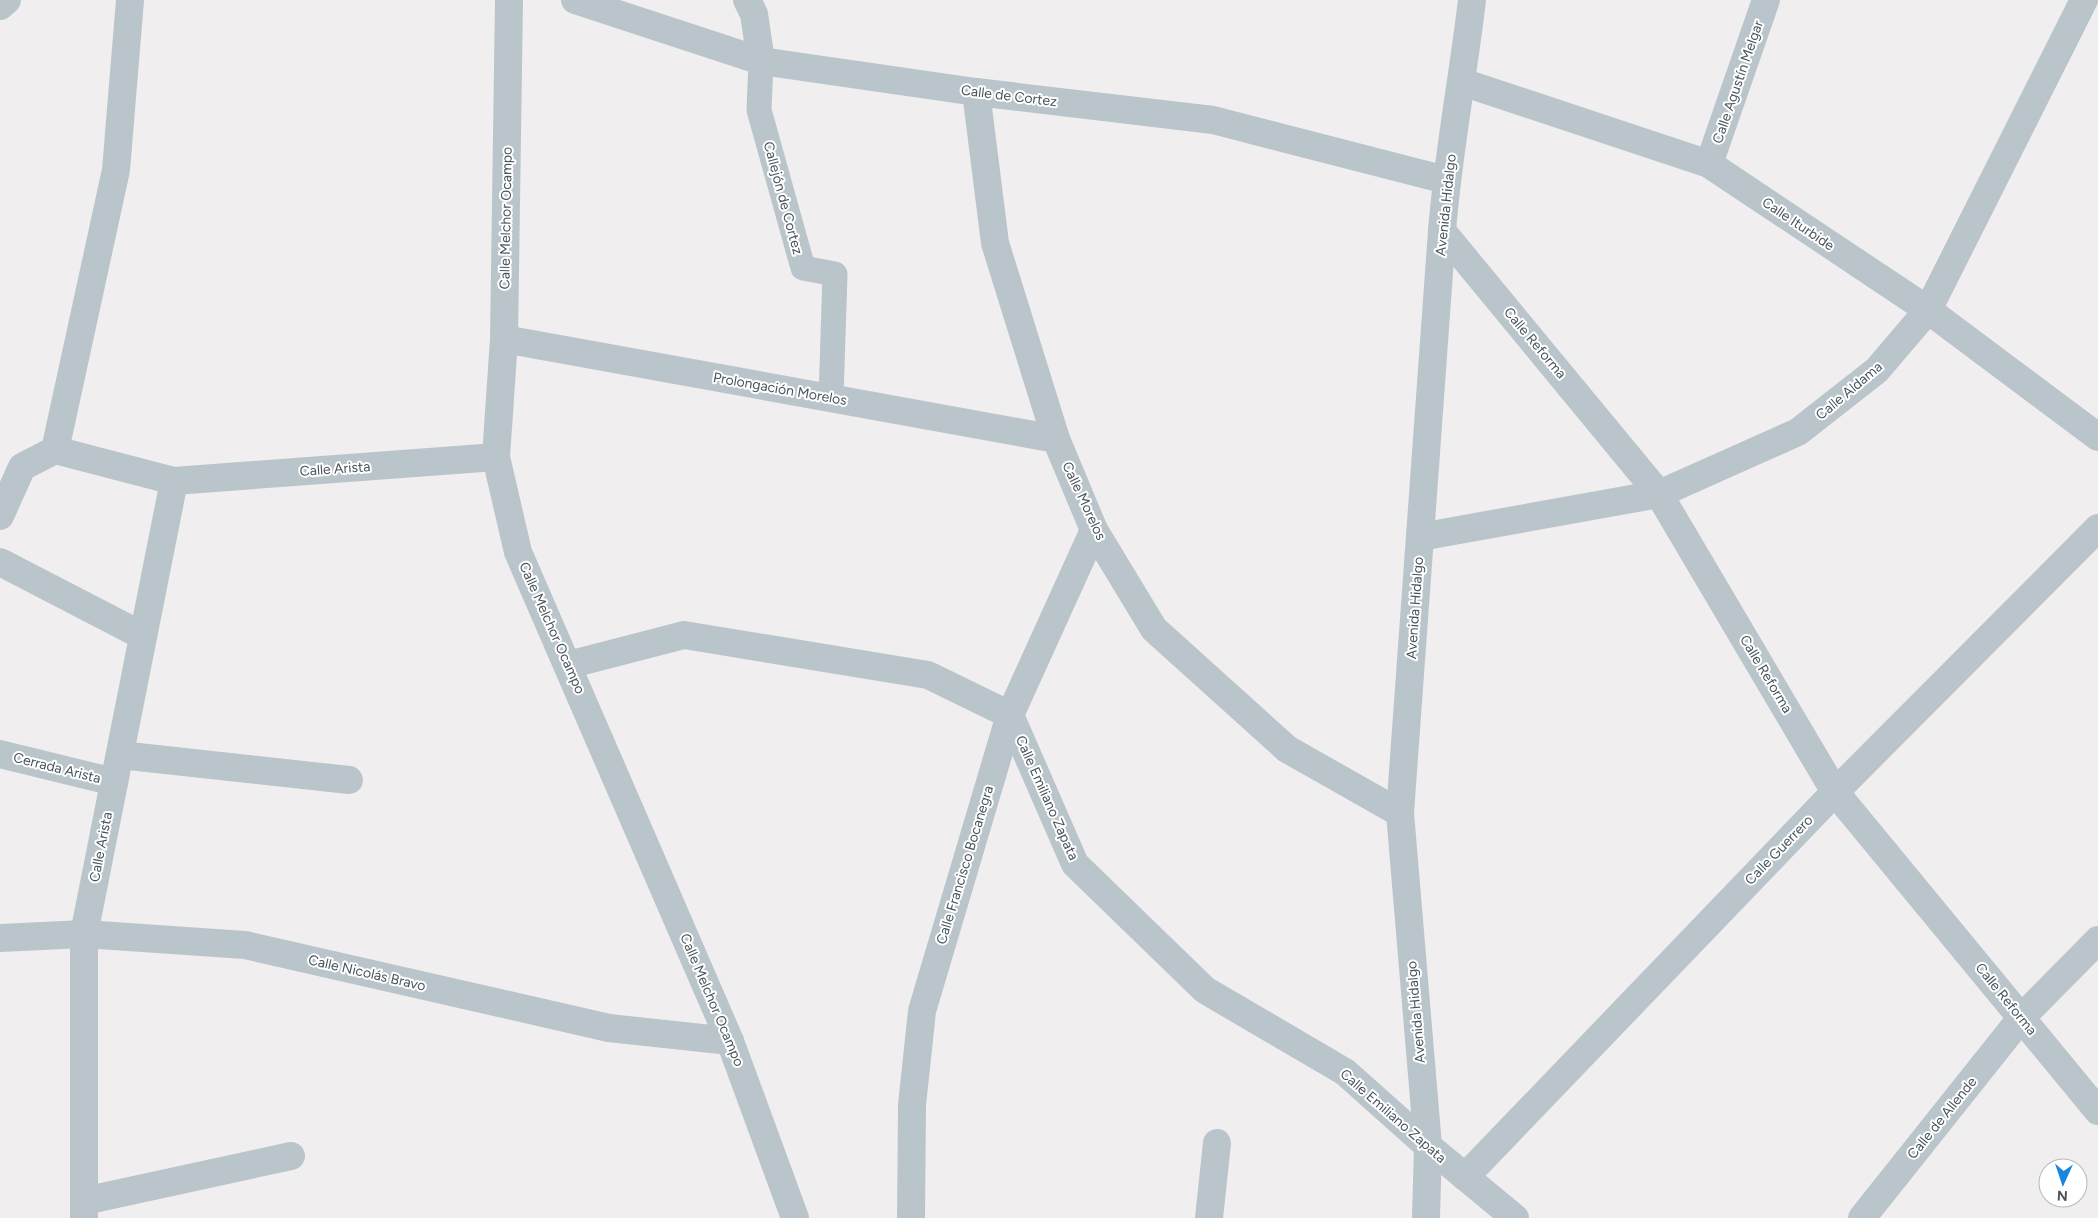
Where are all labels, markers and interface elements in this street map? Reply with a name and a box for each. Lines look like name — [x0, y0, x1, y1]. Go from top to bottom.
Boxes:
street label: Calle Agustín Melgar — [1709, 18, 1767, 146]
street label: Calle de Cortez — [960, 82, 1058, 110]
street label: Callejón de Cortez — [760, 140, 806, 256]
street label: Calle Melchor Ocampo — [496, 147, 516, 289]
street label: Avenida Hidalgo — [1432, 153, 1460, 257]
street label: Calle Iturbide — [1759, 194, 1838, 255]
street label: Calle Reforma — [1500, 304, 1570, 382]
street label: Calle Aldama — [1812, 358, 1886, 424]
street label: Prolongación Morelos — [712, 369, 848, 409]
street label: Calle Arista — [299, 458, 371, 480]
street label: Calle Morelos — [1058, 459, 1110, 543]
street label: Avenida Hidalgo — [1403, 556, 1427, 660]
street label: Calle Melchor Ocampo — [515, 559, 589, 697]
street label: Calle Reforma — [1736, 632, 1796, 716]
street label: Calle Emiliano Zapata — [1012, 733, 1082, 863]
street label: Cerrada Arista — [12, 749, 102, 787]
street label: Calle Francisco Bocanegra — [933, 784, 997, 946]
street label: Calle Arista — [86, 811, 116, 883]
street label: Calle Guerrero — [1741, 812, 1817, 888]
street label: Calle Melchor Ocampo — [676, 931, 748, 1069]
street label: Calle Nicolás Bravo — [307, 951, 427, 995]
street label: Calle Reforma — [1972, 959, 2040, 1039]
street label: Avenida Hidalgo — [1403, 960, 1429, 1064]
street label: Calle Emiliano Zapata — [1337, 1065, 1449, 1167]
street label: Calle de Allende — [1904, 1073, 1981, 1162]
north arrow — [2038, 1158, 2088, 1208]
text: N — [2056, 1187, 2068, 1204]

